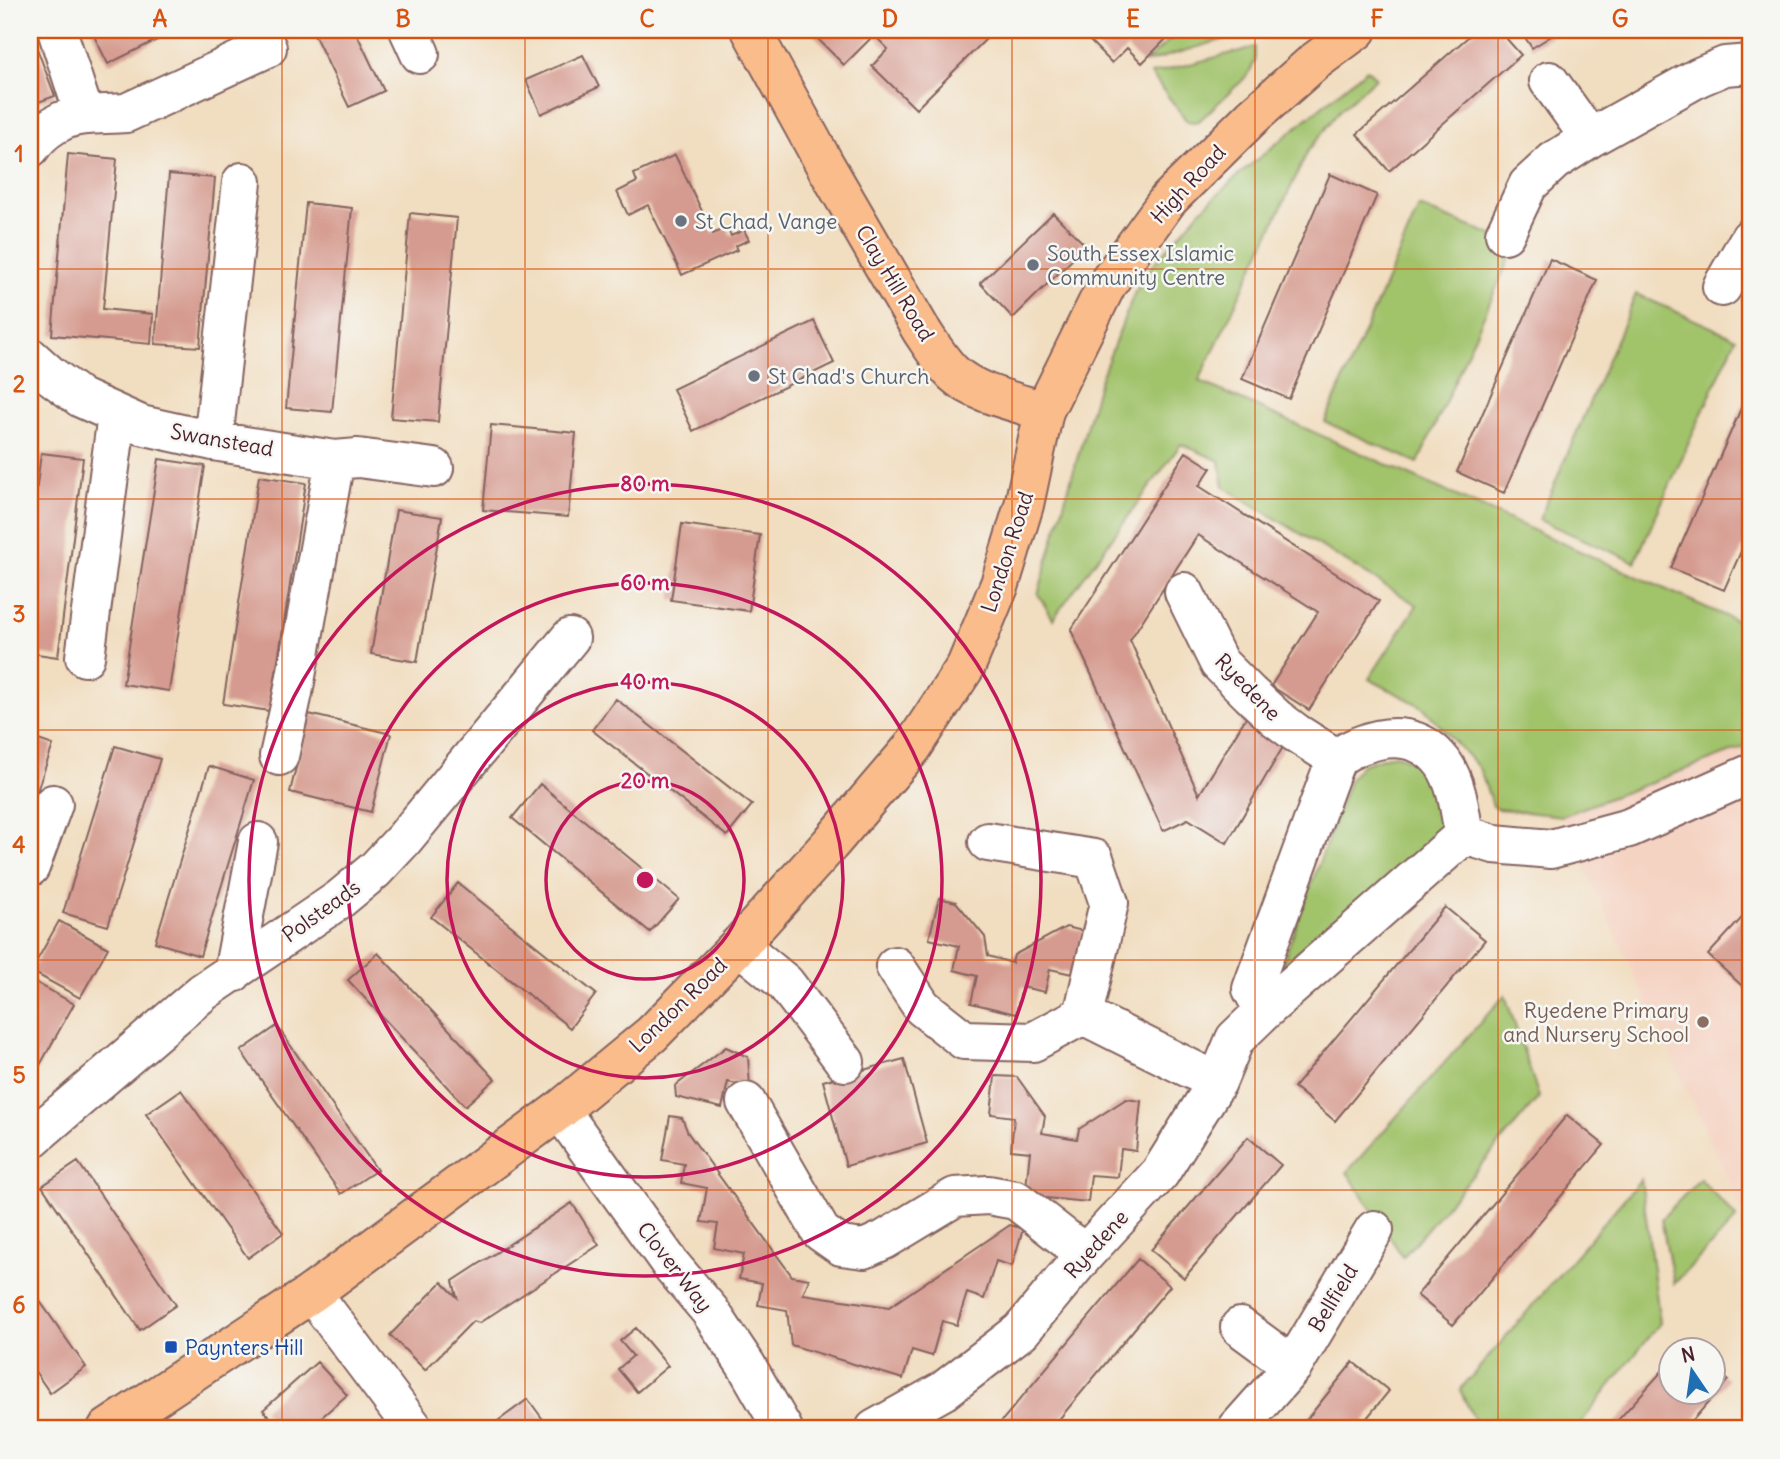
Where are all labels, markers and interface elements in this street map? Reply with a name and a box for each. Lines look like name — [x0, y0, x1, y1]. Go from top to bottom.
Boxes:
text: A — [153, 4, 168, 33]
text: B — [395, 4, 411, 33]
text: C — [639, 4, 655, 33]
text: D — [882, 4, 898, 33]
text: E — [1126, 4, 1140, 33]
text: F — [1370, 4, 1384, 33]
text: G — [1612, 4, 1628, 33]
text: 1 — [14, 139, 24, 168]
street label: High Road — [1145, 139, 1231, 229]
place label: St Chad, Vange — [695, 208, 837, 235]
marker: St Chad, Vange — [673, 213, 689, 229]
street label: Clay Hill Road — [850, 220, 940, 346]
place label: South Essex Islamic Community Centre — [1047, 240, 1234, 291]
marker: South Essex Islamic Community Centre — [1025, 257, 1041, 273]
place label: St Chad's Church — [768, 363, 929, 390]
marker: St Chad's Church — [746, 368, 762, 384]
text: 2 — [13, 369, 26, 398]
street label: Swanstead — [168, 418, 276, 462]
text: 80 m — [620, 470, 670, 497]
street label: London Road — [975, 488, 1039, 616]
text: 60 m — [620, 569, 670, 596]
text: 3 — [12, 599, 26, 628]
street label: Ryedene — [1209, 648, 1287, 726]
text: 40 m — [620, 668, 670, 695]
text: 20 m — [621, 767, 670, 794]
text: 4 — [12, 830, 26, 859]
centre of rings — [633, 868, 657, 892]
street label: Polsteads — [277, 874, 365, 948]
street label: London Road — [623, 952, 733, 1058]
place label: Ryedene Primary and Nursery School — [1503, 997, 1689, 1048]
marker: Ryedene Primary and Nursery School — [1695, 1014, 1711, 1030]
text: 5 — [12, 1060, 26, 1089]
street label: Ryedene — [1058, 1204, 1134, 1284]
street label: Clover Way — [631, 1216, 719, 1318]
street label: Bellfield — [1302, 1259, 1364, 1337]
text: 6 — [12, 1290, 26, 1319]
place label: Paynters Hill — [185, 1334, 303, 1361]
north arrow — [1658, 1336, 1728, 1406]
marker: Paynters Hill — [163, 1339, 179, 1355]
text: N — [1679, 1341, 1697, 1368]

